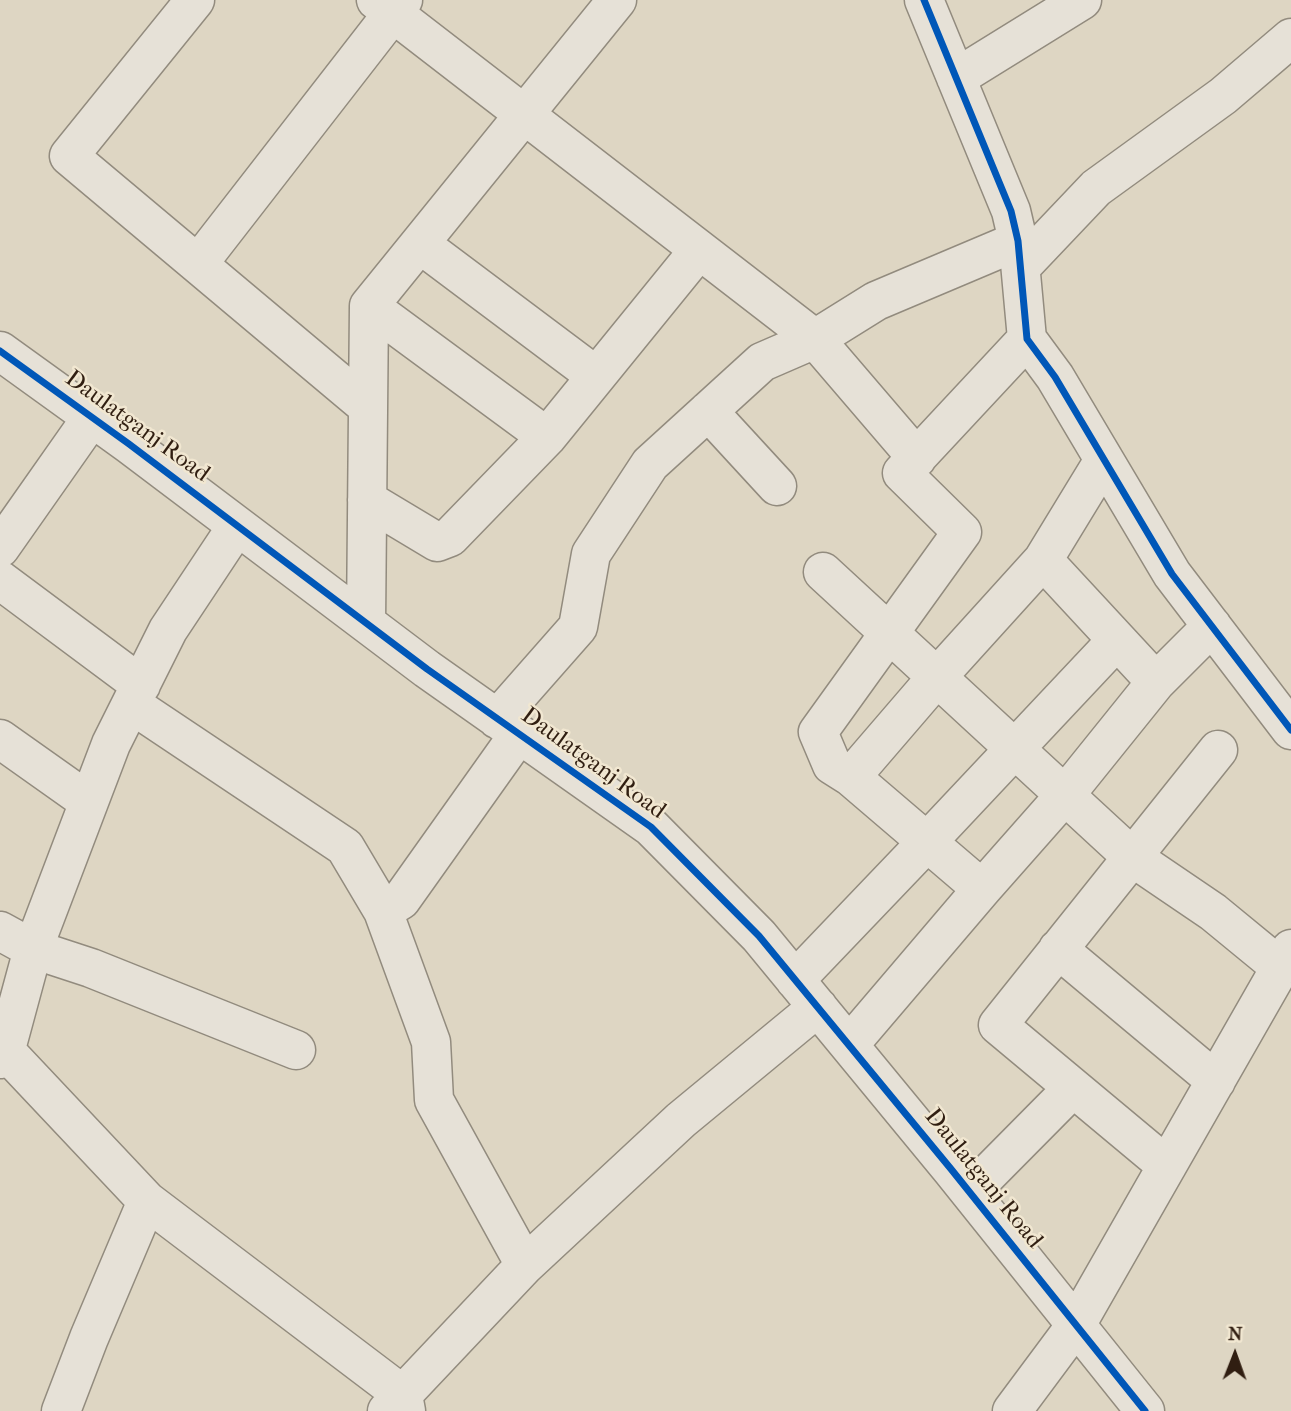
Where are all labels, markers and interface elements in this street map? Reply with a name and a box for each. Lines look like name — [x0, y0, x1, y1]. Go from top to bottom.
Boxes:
street label: Daulatganj Road — [59, 365, 215, 489]
street label: Daulatganj Road — [515, 702, 671, 826]
street label: Daulatganj Road — [918, 1103, 1048, 1255]
north arrow — [1200, 1320, 1270, 1390]
text: N — [1228, 1323, 1243, 1345]

